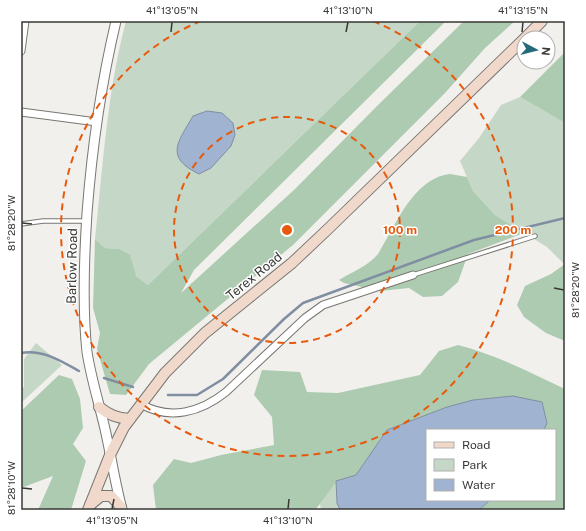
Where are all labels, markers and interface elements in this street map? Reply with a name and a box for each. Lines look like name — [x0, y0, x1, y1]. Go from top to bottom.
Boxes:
text: 41°13'05"N — [146, 4, 198, 16]
text: 41°13'10"N — [323, 4, 373, 16]
text: 41°13'15"N — [498, 4, 548, 16]
north arrow — [516, 30, 556, 70]
text: N — [539, 46, 552, 56]
text: 81°28'20"W — [5, 195, 17, 251]
centre of rings — [280, 223, 294, 237]
text: 100 m — [383, 223, 417, 237]
text: 200 m — [495, 223, 531, 237]
street label: Barlow Road — [64, 228, 80, 304]
street label: Terex Road — [223, 249, 285, 303]
text: 81°28'20"W — [569, 262, 581, 318]
legend — [426, 429, 556, 501]
text: Road — [462, 438, 490, 452]
text: Park — [462, 458, 488, 472]
text: 81°28'10"W — [5, 461, 17, 515]
text: Water — [462, 478, 496, 492]
text: 41°13'05"N — [86, 514, 138, 526]
text: 41°13'10"N — [263, 514, 313, 526]

